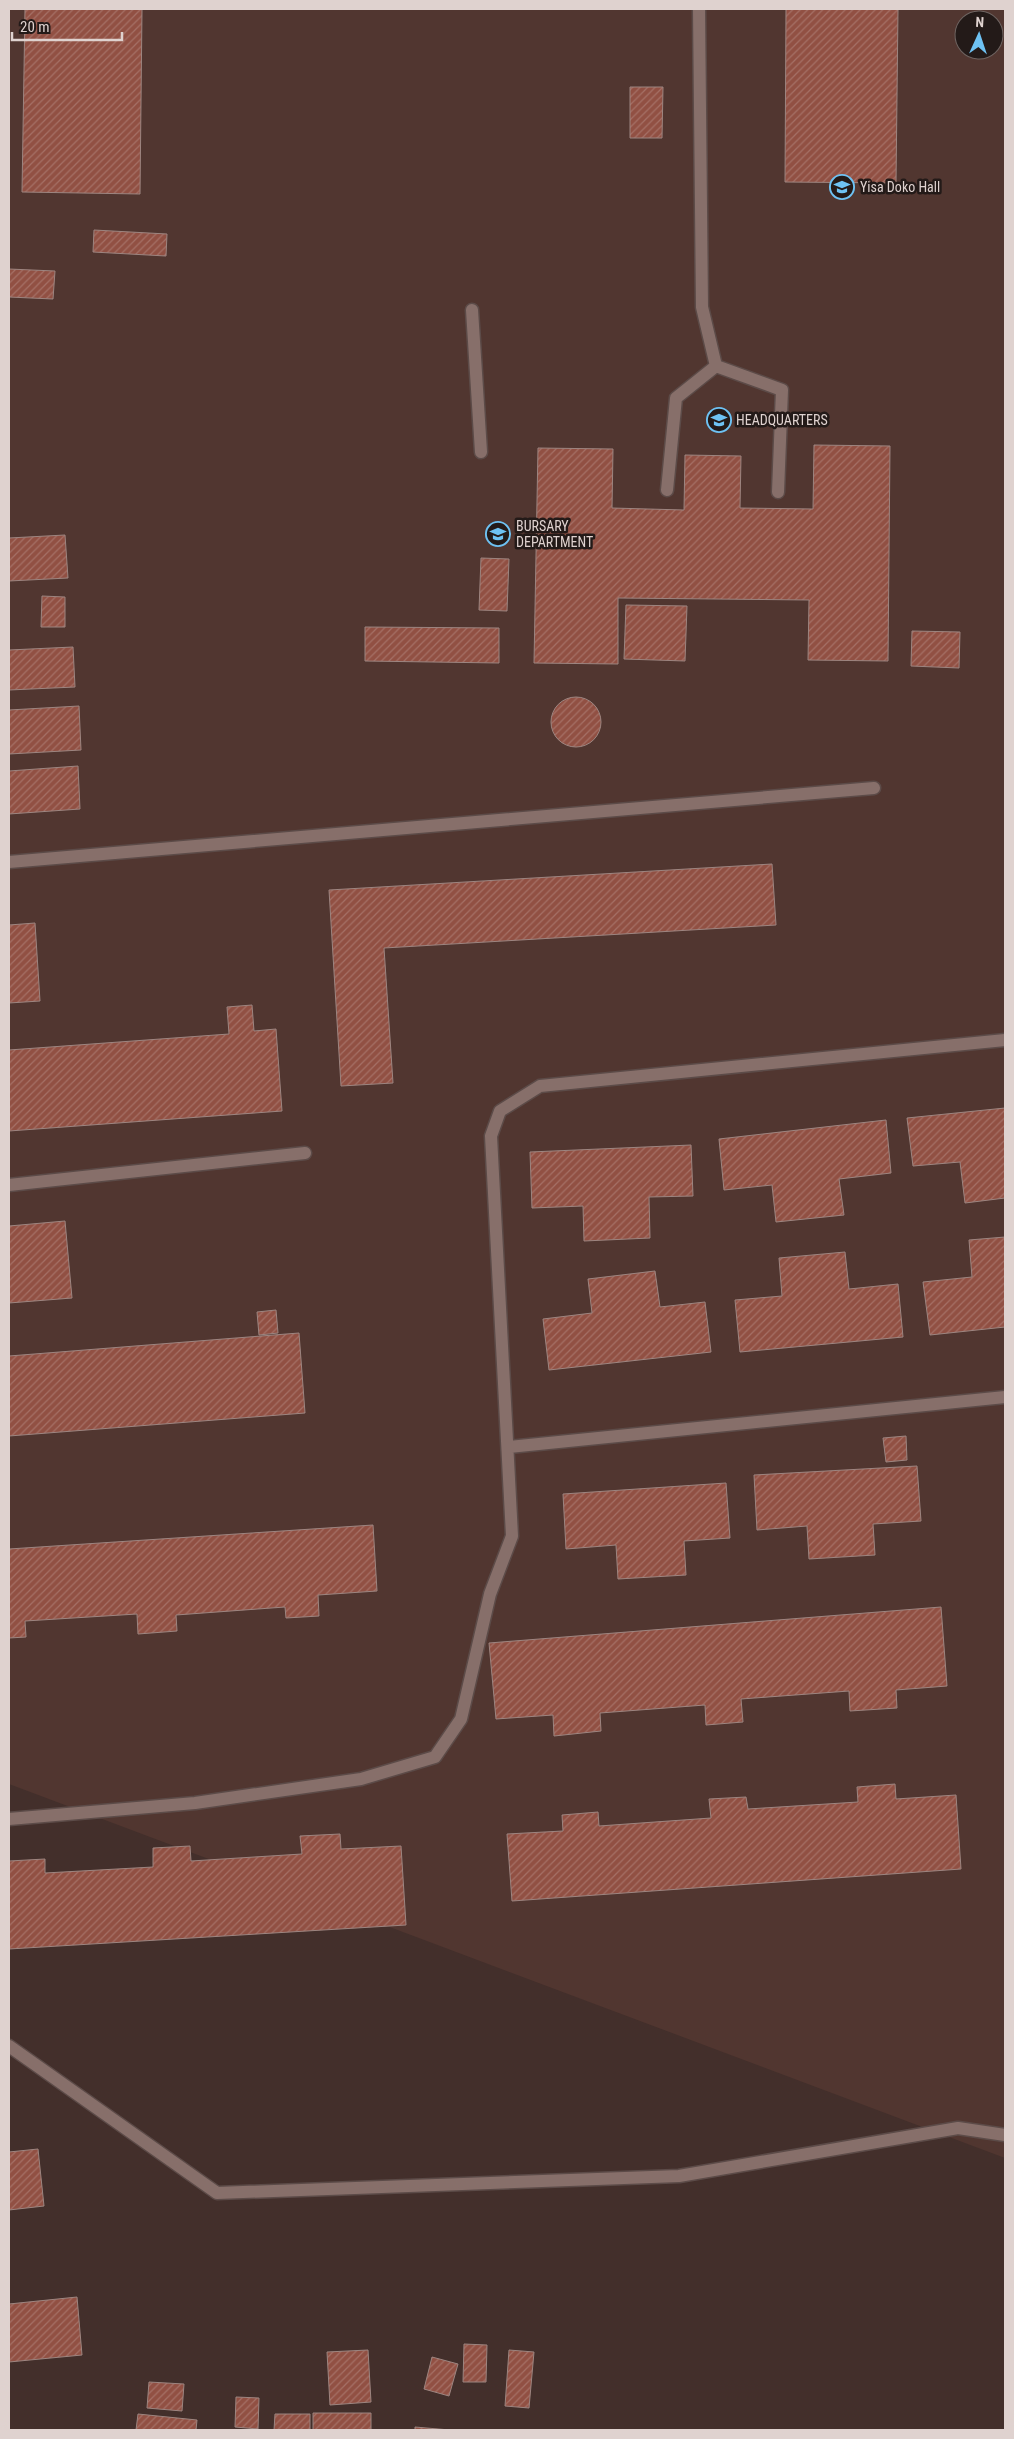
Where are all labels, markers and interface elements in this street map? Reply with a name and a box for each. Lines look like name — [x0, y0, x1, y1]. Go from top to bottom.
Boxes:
scale bar — [12, 10, 122, 42]
north arrow — [954, 10, 1004, 60]
text: N — [975, 14, 984, 30]
text: 20 m — [20, 18, 50, 36]
school or university icon: Yisa Doko Hall — [829, 174, 855, 200]
place label: Yisa Doko Hall — [860, 179, 940, 195]
school or university icon: HEADQUARTERS — [706, 407, 732, 433]
place label: HEADQUARTERS — [736, 412, 828, 428]
place label: BURSARY DEPARTMENT — [516, 518, 593, 550]
school or university icon: BURSARY DEPARTMENT — [485, 521, 511, 547]

